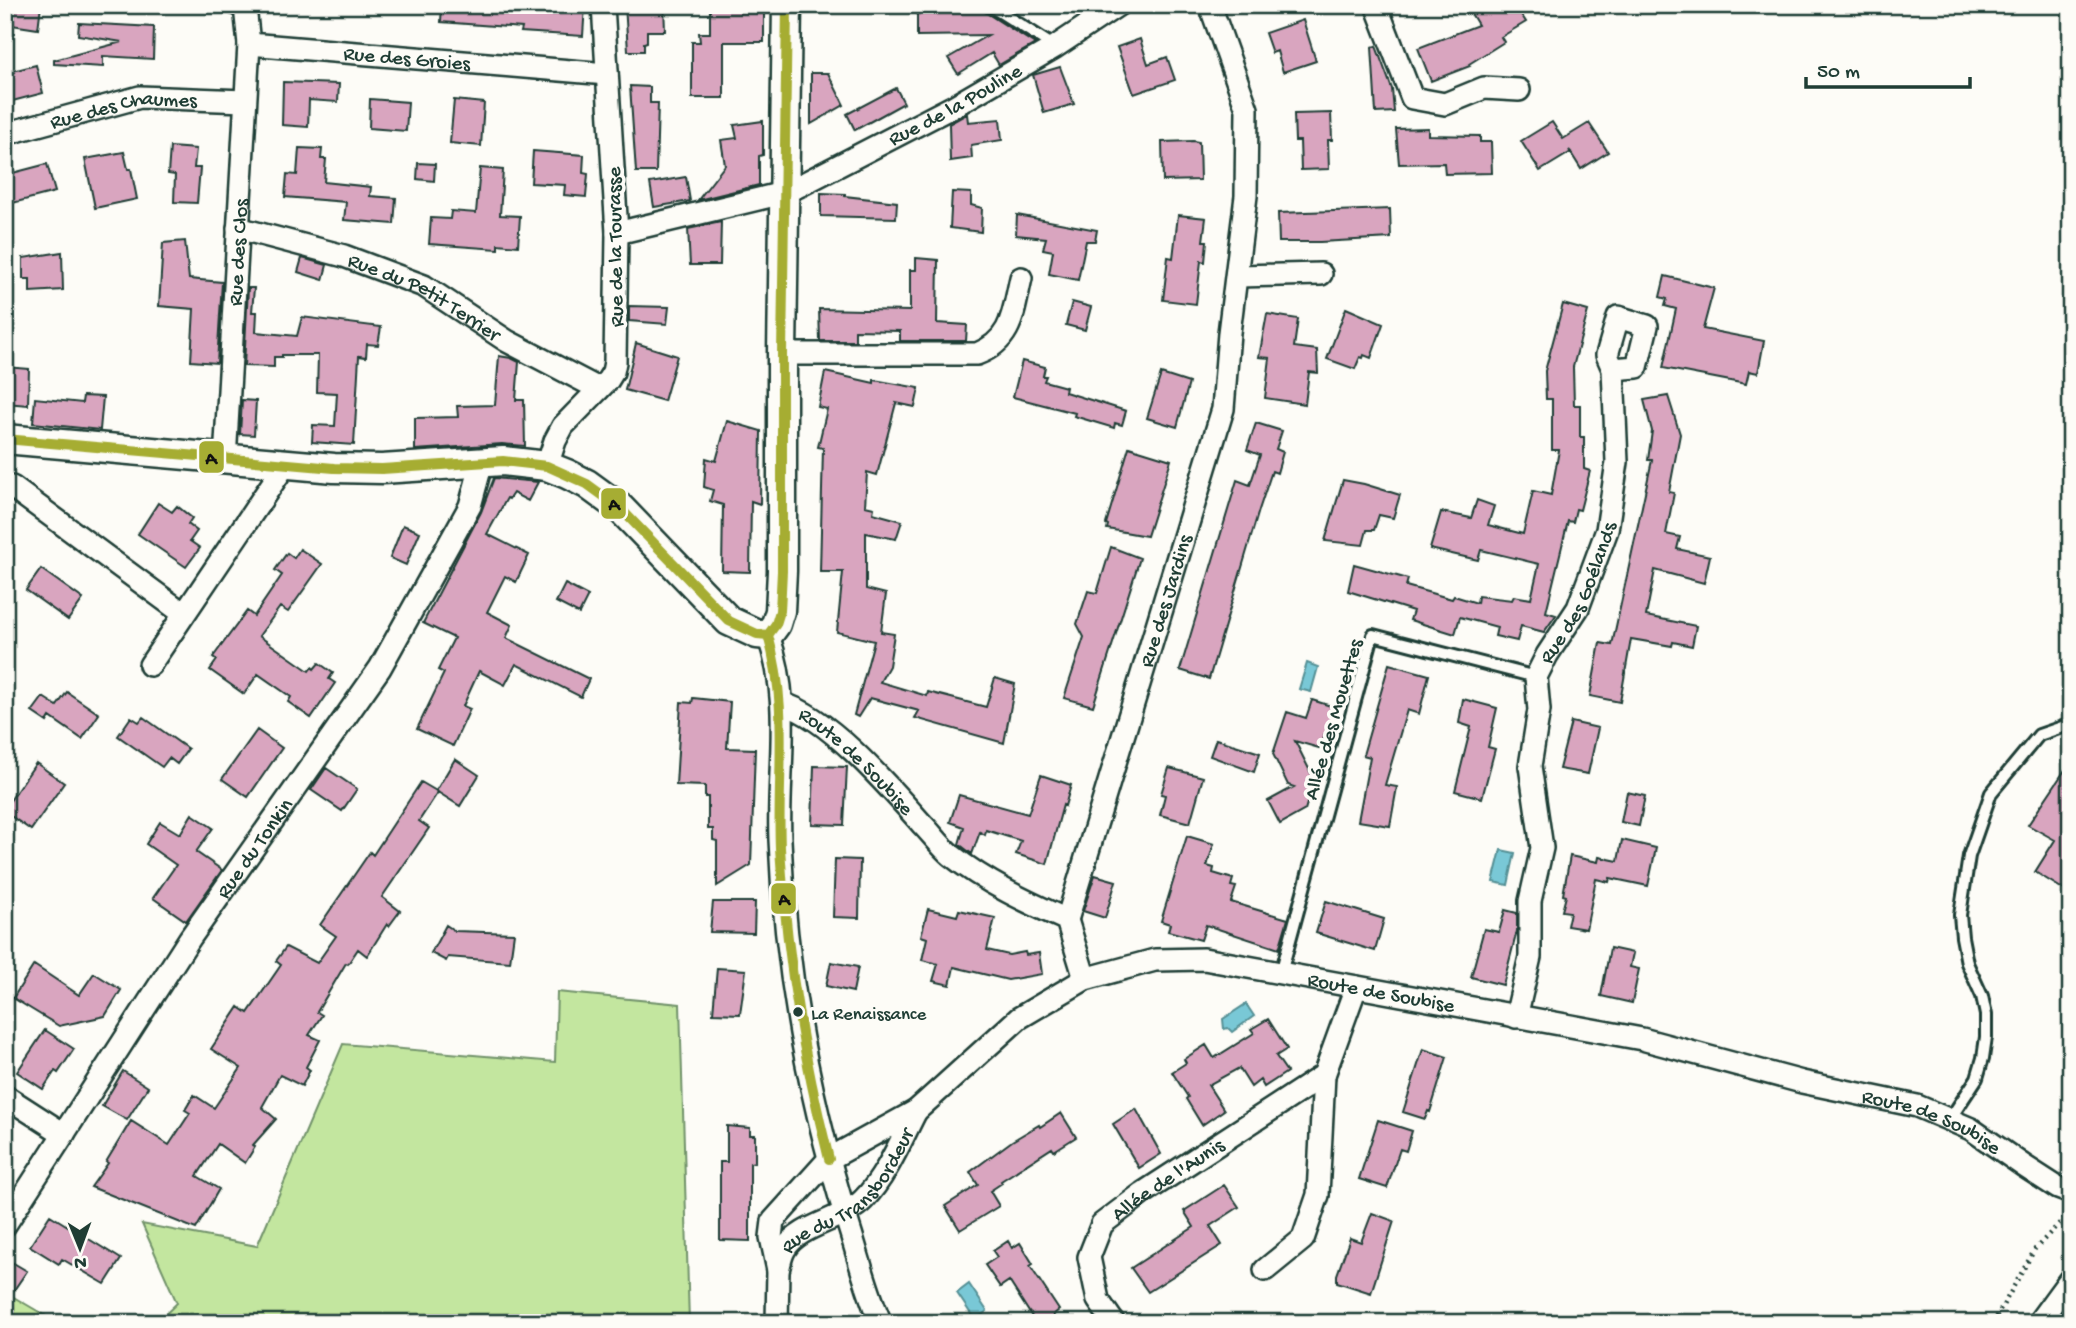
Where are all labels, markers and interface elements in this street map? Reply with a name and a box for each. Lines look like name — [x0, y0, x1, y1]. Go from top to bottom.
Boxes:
street label: Rue des Groies — [342, 43, 472, 79]
scale bar — [1806, 46, 1971, 90]
street label: Rue de la Pouline — [885, 59, 1028, 154]
text: 50 m — [1817, 61, 1860, 86]
street label: Rue des Chaumes — [48, 88, 199, 137]
street label: Rue de la Tourasse — [604, 165, 631, 327]
street label: Rue des Clos — [225, 197, 256, 307]
street label: Rue du Petit Terrier — [344, 250, 505, 350]
line badge: A — [198, 440, 225, 474]
text: A — [204, 449, 218, 472]
line badge: A — [600, 487, 627, 520]
text: A — [607, 495, 621, 518]
street label: Rue des Goélands — [1536, 520, 1624, 669]
street label: Rue des Jardins — [1136, 531, 1200, 671]
street label: Allée des Mouettes — [1300, 636, 1371, 803]
street label: Route de Soubise — [793, 703, 918, 823]
street label: Rue du Tonkin — [213, 795, 300, 905]
line badge: A — [770, 882, 797, 915]
text: A — [777, 890, 791, 913]
street label: Route de Soubise — [1305, 969, 1457, 1021]
place label: La Renaissance — [811, 1004, 926, 1027]
marker: La Renaissance — [791, 1005, 805, 1019]
street label: Route de Soubise — [1859, 1086, 2006, 1163]
street label: Rue du Transbordeur — [777, 1124, 922, 1260]
street label: Allée de l'Aunis — [1108, 1134, 1231, 1228]
north arrow — [46, 1212, 116, 1282]
text: N — [74, 1250, 87, 1273]

